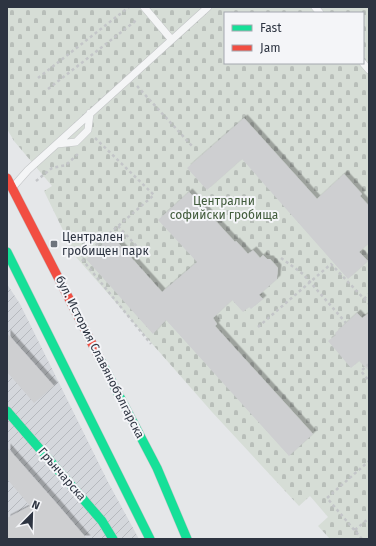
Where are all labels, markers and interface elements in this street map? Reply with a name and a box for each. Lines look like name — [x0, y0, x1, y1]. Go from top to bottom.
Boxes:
legend — [224, 12, 364, 64]
text: Fast — [260, 21, 282, 35]
text: Jam — [260, 41, 280, 55]
park label: Централни софийски гробища — [170, 194, 278, 222]
place label: Централен гробищен парк — [62, 230, 149, 258]
marker: Централен гробищен парк — [49, 239, 59, 249]
street label: бул. История Славянобългарска — [53, 273, 147, 441]
street label: Грънчарска — [35, 445, 89, 503]
north arrow — [12, 494, 52, 534]
text: N — [30, 498, 42, 513]

